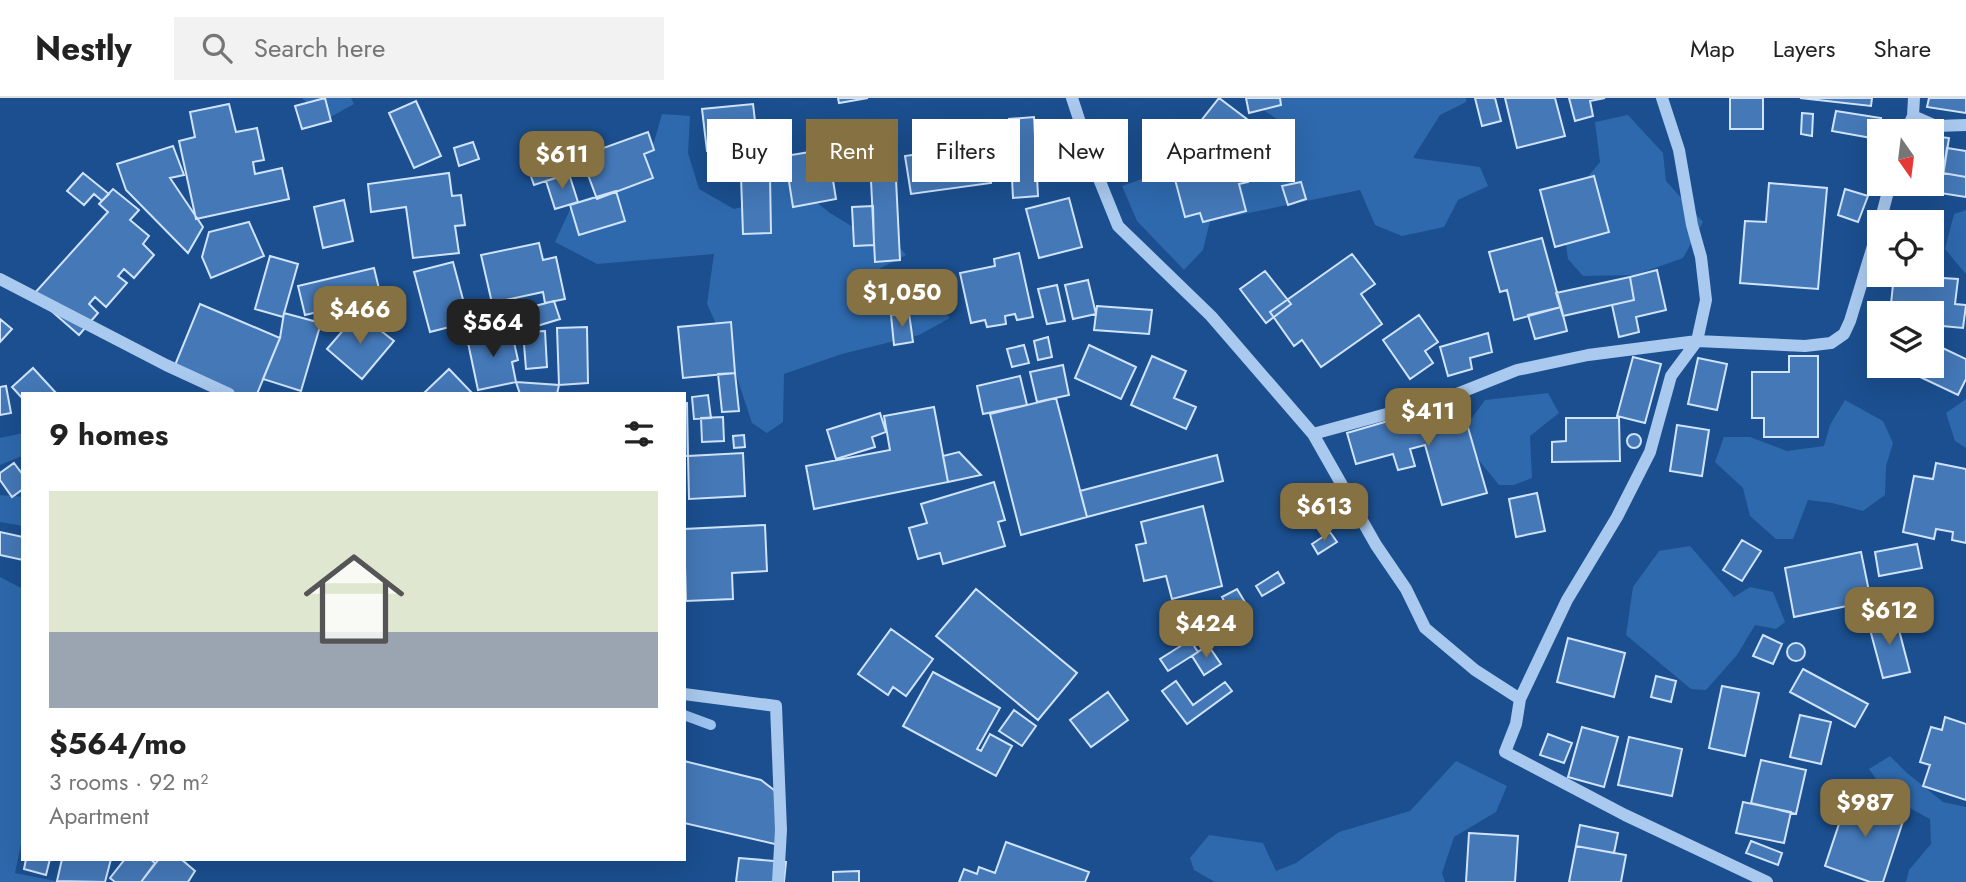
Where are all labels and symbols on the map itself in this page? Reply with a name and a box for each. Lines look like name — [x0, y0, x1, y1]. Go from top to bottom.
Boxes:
north arrow — [1867, 119, 1944, 196]
pin: $611 — [521, 132, 603, 191]
pin: $1,050 — [845, 270, 959, 329]
pin: $466 — [319, 286, 401, 346]
pin: $564 — [452, 300, 534, 359]
pin: $411 — [1387, 388, 1469, 448]
pin: $613 — [1283, 484, 1365, 543]
pin: $612 — [1848, 588, 1930, 647]
pin: $424 — [1165, 601, 1247, 660]
pin: $987 — [1824, 780, 1906, 839]

